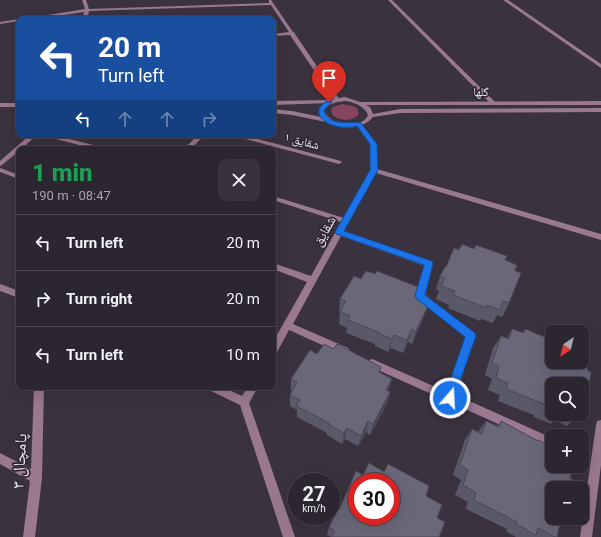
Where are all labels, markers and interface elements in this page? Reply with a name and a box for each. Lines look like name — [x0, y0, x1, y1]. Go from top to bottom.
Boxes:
text: 20 m — [98, 31, 161, 64]
icon: left — [32, 32, 84, 84]
pin — [312, 61, 346, 102]
text: Turn left — [98, 65, 164, 86]
icon: arrive — [318, 67, 340, 89]
street label: گلها — [473, 85, 489, 99]
icon: left — [72, 108, 94, 130]
icon: ahead — [114, 108, 136, 130]
icon: ahead — [156, 108, 178, 130]
icon: right — [198, 108, 220, 130]
street label: شقایق ۱ — [283, 130, 321, 153]
text: 1 min — [32, 159, 93, 187]
button: close — [218, 159, 260, 201]
text: 190 m · 08:47 — [32, 188, 111, 203]
street label: شقایق — [309, 213, 340, 250]
icon: left — [32, 232, 54, 254]
text: Turn left — [66, 234, 123, 252]
text: 20 m — [226, 234, 260, 252]
icon: right — [32, 288, 54, 310]
text: Turn right — [66, 290, 132, 308]
text: 20 m — [226, 290, 260, 308]
north arrow — [545, 325, 589, 369]
map controls — [545, 325, 589, 525]
icon: left — [32, 344, 54, 366]
text: Turn left — [66, 346, 123, 364]
text: 10 m — [226, 346, 260, 364]
position arrow — [429, 377, 471, 419]
button: search — [545, 377, 589, 421]
button: + — [545, 429, 589, 473]
street label: پامچال ۳ — [8, 433, 31, 489]
speed limit sign: 30 — [348, 473, 400, 525]
button: − — [545, 481, 589, 525]
text: 27 — [303, 482, 325, 506]
text: km/h — [302, 503, 326, 514]

